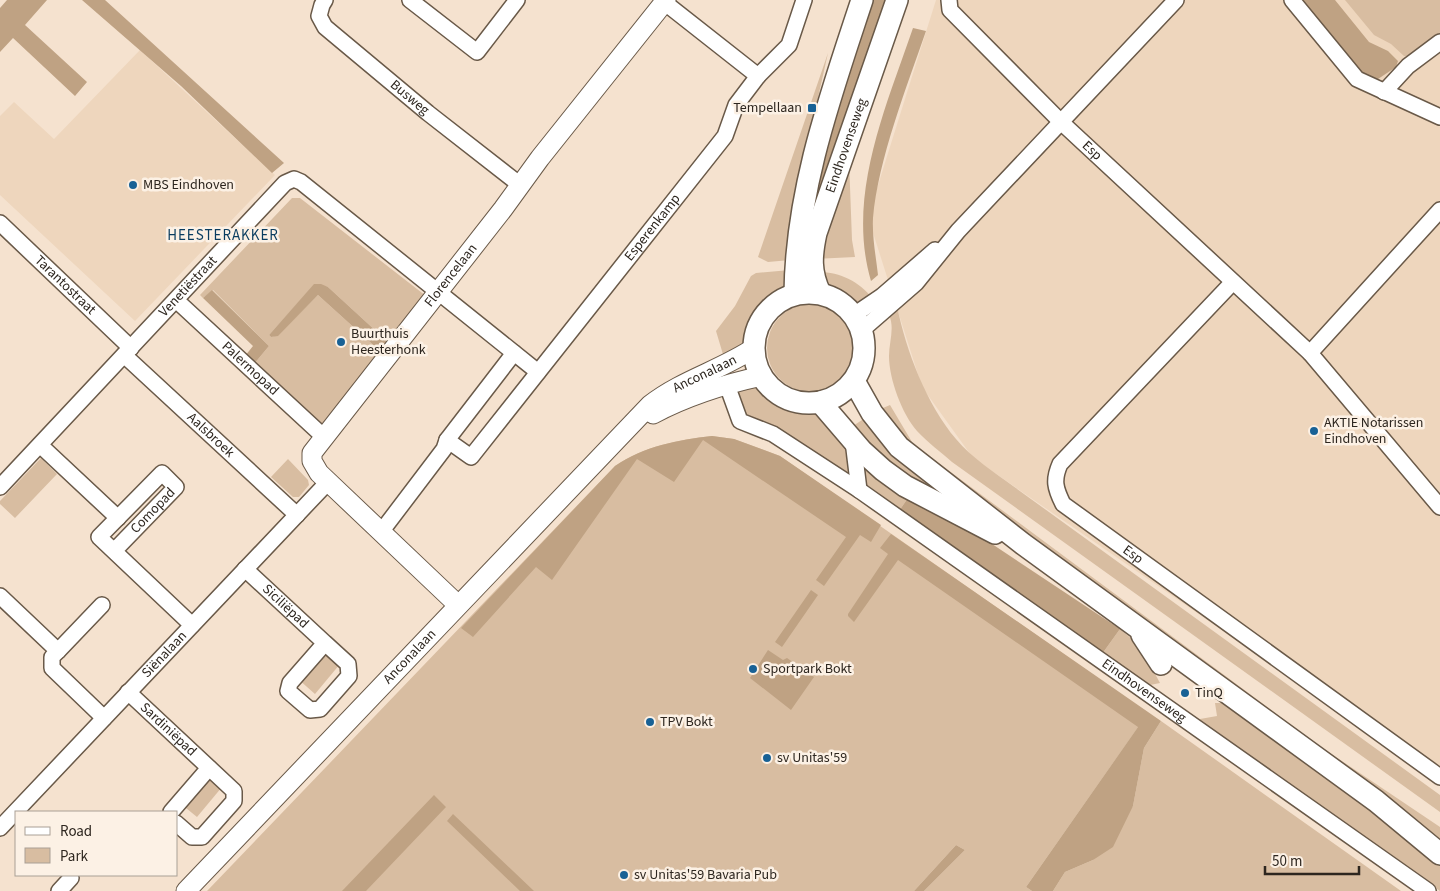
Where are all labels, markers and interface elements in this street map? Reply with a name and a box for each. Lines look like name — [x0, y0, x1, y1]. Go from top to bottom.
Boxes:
street label: Busweg — [386, 75, 434, 120]
street label: Eindhovenseweg — [821, 95, 872, 196]
place label: Tempellaan — [733, 98, 802, 118]
marker: Tempellaan — [806, 102, 818, 114]
street label: Esp — [1077, 136, 1107, 165]
place label: MBS Eindhoven — [143, 175, 234, 195]
marker: MBS Eindhoven — [127, 179, 139, 191]
street label: Esperenkamp — [620, 190, 686, 265]
district label: HEESTERAKKER — [167, 225, 279, 246]
street label: Florencelaan — [420, 239, 482, 312]
street label: Tarantostraat — [30, 251, 101, 320]
street label: Venetiëstraat — [154, 251, 222, 321]
place label: Buurthuis Heesterhonk — [351, 324, 426, 360]
marker: Buurthuis Heesterhonk — [335, 336, 347, 348]
street label: Palermopad — [217, 337, 283, 400]
street label: Anconalaan — [669, 350, 740, 398]
street label: Aalsbroek — [182, 408, 239, 462]
place label: AKTIE Notarissen Eindhoven — [1324, 413, 1423, 449]
marker: AKTIE Notarissen Eindhoven — [1308, 425, 1320, 437]
street label: Comopad — [126, 483, 180, 538]
street label: Esp — [1119, 540, 1148, 569]
street label: Siciliëpad — [258, 580, 313, 633]
street label: Anconalaan — [379, 625, 441, 689]
street label: Siënalaan — [137, 627, 192, 682]
street label: Eindhovenseweg — [1098, 654, 1190, 728]
place label: Sportpark Bokt — [763, 659, 852, 679]
marker: Sportpark Bokt — [747, 663, 759, 675]
place label: TinQ — [1195, 683, 1223, 703]
marker: TinQ — [1179, 687, 1191, 699]
street label: Sardiniëpad — [135, 698, 201, 761]
place label: TPV Bokt — [660, 712, 713, 732]
marker: TPV Bokt — [644, 716, 656, 728]
place label: sv Unitas'59 — [777, 748, 847, 768]
marker: sv Unitas'59 — [761, 752, 773, 764]
legend — [15, 811, 178, 876]
text: Road — [60, 821, 92, 842]
scale bar — [1265, 844, 1359, 876]
text: Park — [60, 846, 89, 867]
text: 50 m — [1272, 851, 1302, 872]
place label: sv Unitas'59 Bavaria Pub — [634, 865, 777, 885]
marker: sv Unitas'59 Bavaria Pub — [618, 869, 630, 881]

